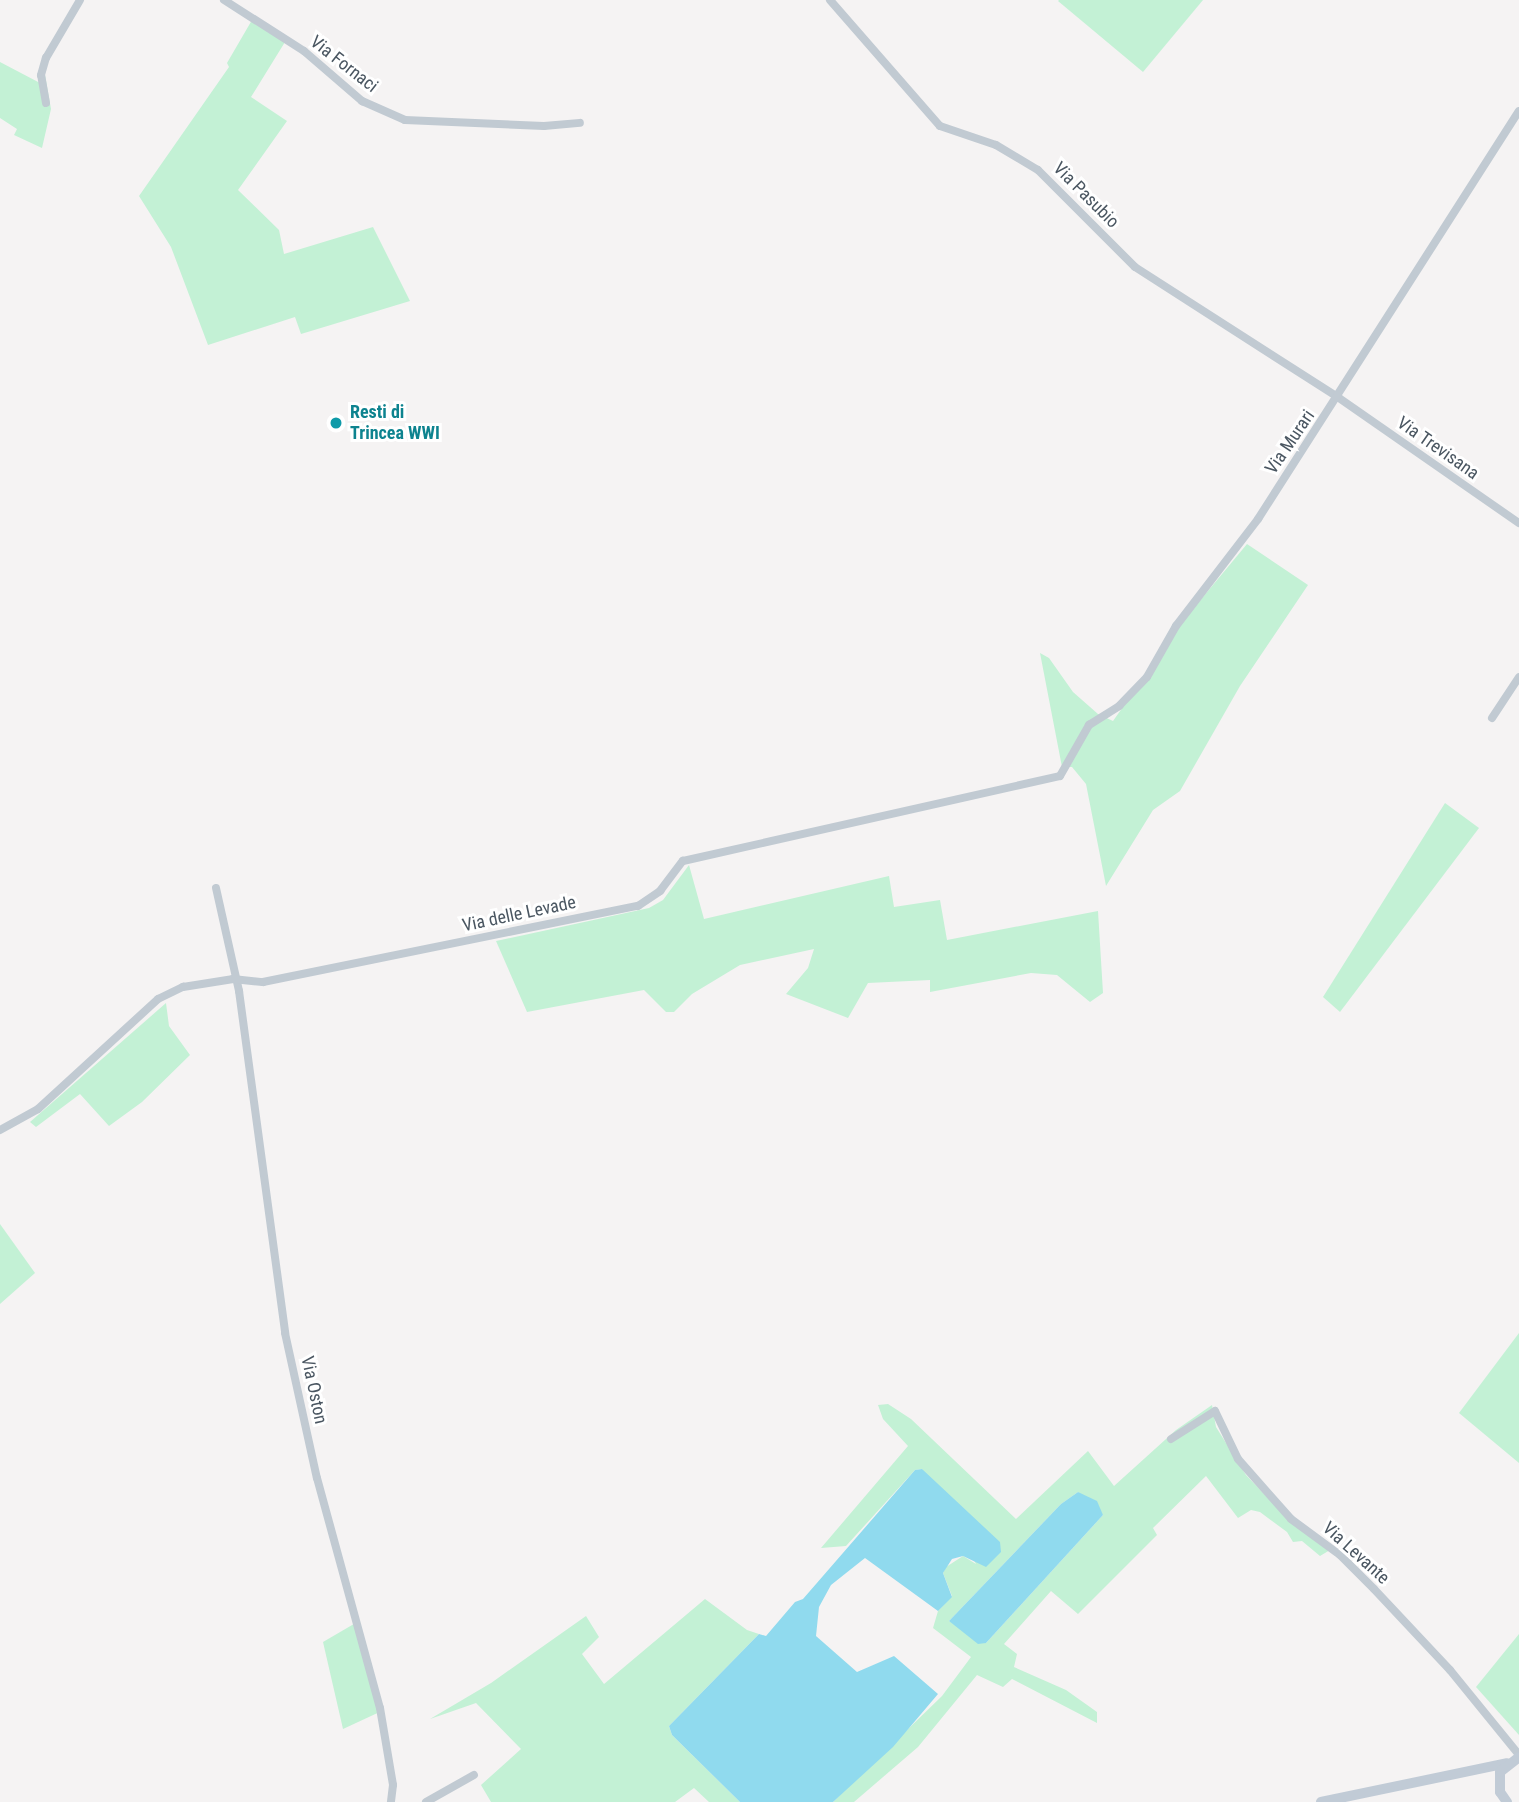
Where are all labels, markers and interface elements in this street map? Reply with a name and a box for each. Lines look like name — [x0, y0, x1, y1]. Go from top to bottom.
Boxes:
street label: Via Fornaci — [306, 31, 382, 97]
street label: Via Pasubio — [1049, 158, 1123, 232]
place label: Resti di Trincea WWI — [350, 402, 440, 444]
street label: Via Murari — [1261, 406, 1319, 478]
street label: Via Trevisana — [1393, 412, 1483, 484]
marker: Resti di Trincea WWI — [328, 415, 344, 431]
street label: Via delle Levade — [460, 891, 578, 937]
street label: Via Oston — [296, 1354, 332, 1426]
street label: Via Levante — [1318, 1517, 1394, 1589]

